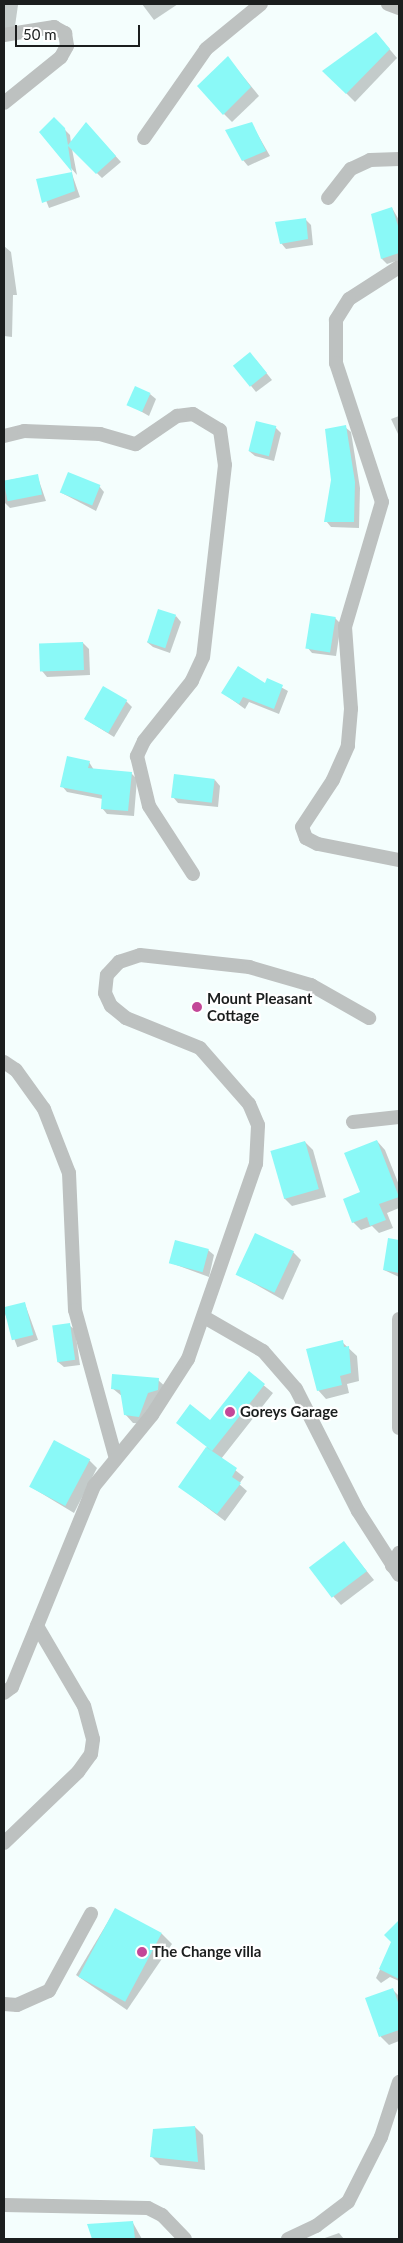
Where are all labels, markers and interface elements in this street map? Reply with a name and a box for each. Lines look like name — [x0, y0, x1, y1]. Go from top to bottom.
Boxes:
scale bar — [18, 15, 142, 47]
text: 50 m — [23, 25, 57, 43]
place label: Mount Pleasant Cottage — [207, 989, 312, 1024]
marker: Mount Pleasant Cottage — [191, 1001, 203, 1013]
place label: Goreys Garage — [240, 1403, 338, 1421]
marker: Goreys Garage — [224, 1406, 236, 1418]
place label: The Change villa — [152, 1943, 262, 1961]
marker: The Change villa — [136, 1946, 148, 1958]

